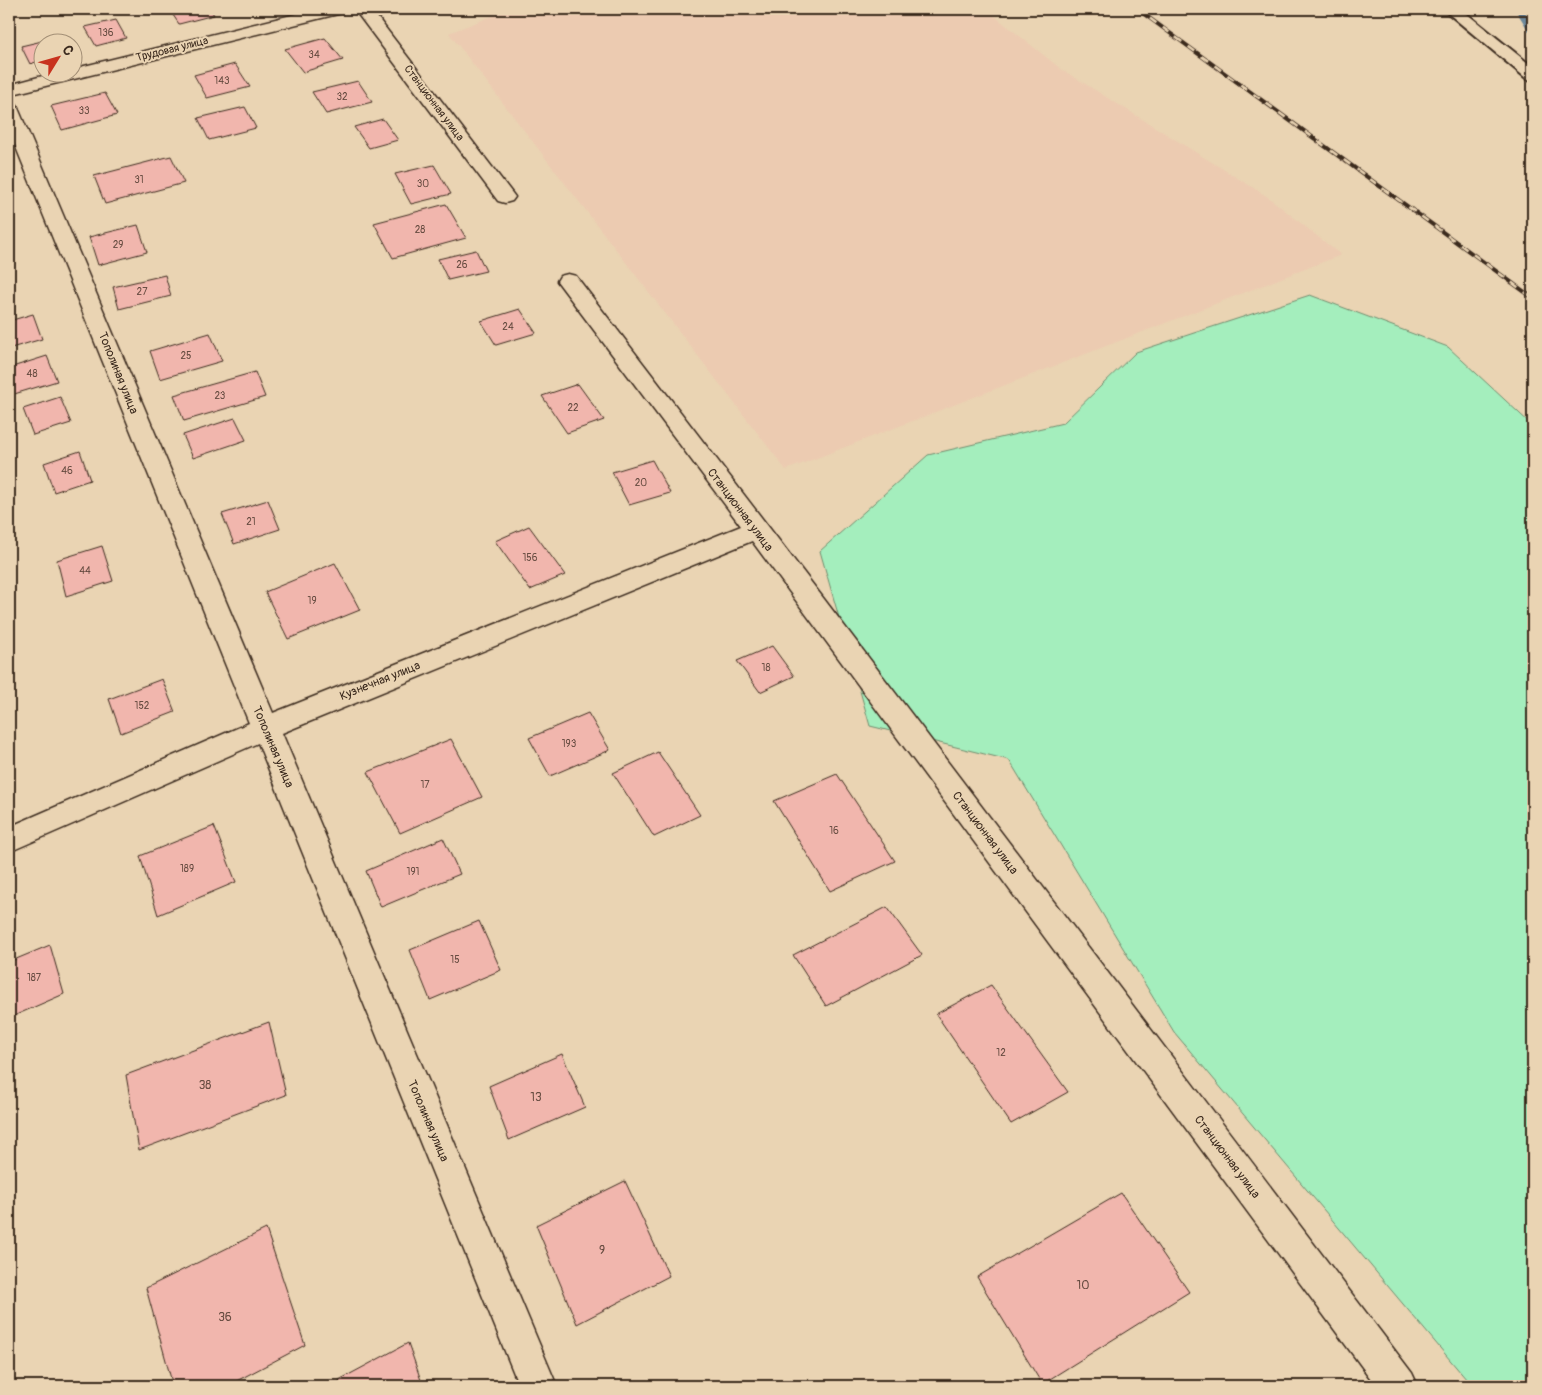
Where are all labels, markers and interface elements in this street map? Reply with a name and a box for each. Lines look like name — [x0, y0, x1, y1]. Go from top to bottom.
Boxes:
house number: 136 — [98, 27, 114, 39]
north arrow — [32, 32, 82, 82]
street label: Трудовая улица — [135, 34, 209, 64]
text: С — [59, 42, 78, 59]
house number: 34 — [308, 49, 320, 61]
street label: Станционная улица — [401, 62, 467, 144]
house number: 143 — [214, 75, 230, 87]
house number: 32 — [336, 91, 348, 103]
house number: 33 — [78, 105, 90, 117]
house number: 31 — [134, 174, 144, 186]
house number: 30 — [417, 178, 429, 190]
house number: 28 — [415, 224, 425, 236]
house number: 29 — [113, 239, 123, 251]
house number: 26 — [456, 259, 468, 271]
house number: 27 — [137, 286, 148, 298]
house number: 24 — [502, 321, 514, 333]
street label: Тополиная улица — [95, 330, 141, 417]
house number: 25 — [180, 350, 192, 362]
house number: 48 — [27, 368, 37, 380]
house number: 23 — [215, 390, 226, 402]
house number: 22 — [567, 402, 579, 414]
house number: 46 — [61, 465, 73, 477]
street label: Станционная улица — [704, 466, 776, 555]
house number: 20 — [635, 477, 647, 489]
house number: 21 — [246, 516, 256, 528]
house number: 156 — [522, 552, 538, 564]
house number: 44 — [79, 565, 91, 577]
house number: 19 — [307, 595, 317, 607]
street label: Кузнечная улица — [338, 658, 423, 704]
house number: 18 — [762, 662, 770, 674]
house number: 152 — [135, 700, 150, 712]
street label: Тополиная улица — [249, 704, 297, 790]
house number: 193 — [562, 738, 577, 750]
house number: 17 — [420, 779, 430, 791]
street label: Станционная улица — [949, 789, 1021, 878]
house number: 16 — [829, 825, 839, 837]
house number: 189 — [180, 863, 194, 875]
house number: 191 — [407, 866, 420, 878]
house number: 15 — [450, 954, 460, 966]
house number: 187 — [27, 972, 42, 984]
house number: 12 — [996, 1047, 1006, 1059]
house number: 38 — [199, 1078, 211, 1093]
street label: Тополиная улица — [404, 1078, 452, 1164]
house number: 13 — [530, 1090, 542, 1105]
street label: Станционная улица — [1191, 1113, 1263, 1202]
house number: 9 — [599, 1243, 605, 1258]
house number: 10 — [1077, 1278, 1089, 1293]
house number: 36 — [218, 1310, 232, 1325]

